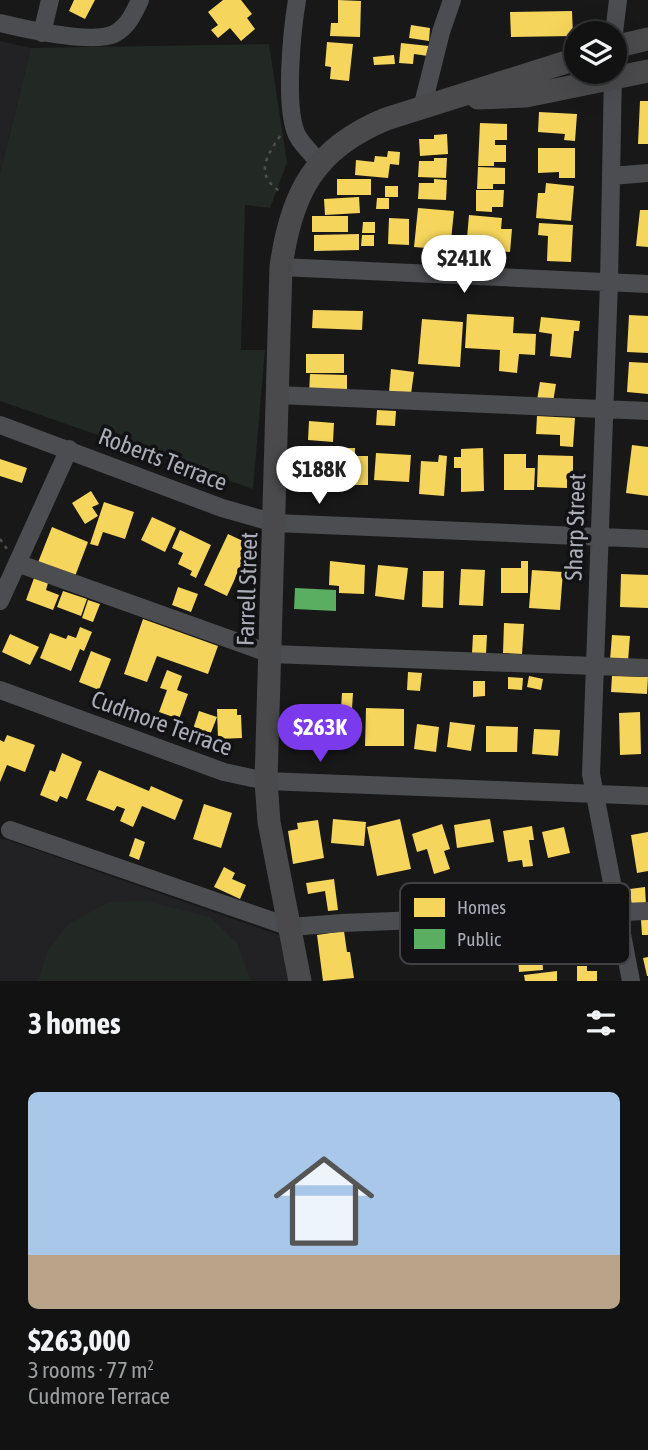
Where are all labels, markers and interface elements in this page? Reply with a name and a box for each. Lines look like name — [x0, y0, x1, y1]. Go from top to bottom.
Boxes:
map controls — [564, 21, 627, 84]
button: layers — [564, 21, 627, 84]
pin: $241K — [415, 236, 513, 295]
text: $241K — [437, 245, 491, 271]
street label: Roberts Terrace — [95, 422, 231, 496]
pin: $188K — [270, 447, 368, 506]
text: $188K — [292, 456, 346, 482]
street label: Sharp Street — [560, 473, 590, 581]
street label: Farrell Street — [232, 531, 262, 646]
street label: Cudmore Terrace — [88, 685, 236, 761]
pin: $263K — [271, 704, 369, 764]
text: $263K — [293, 714, 347, 740]
legend — [400, 883, 630, 964]
text: Homes — [457, 896, 506, 918]
text: Public — [457, 928, 502, 950]
icon: filters — [582, 1004, 620, 1042]
text: 3 homes — [28, 1006, 121, 1040]
icon: home — [261, 1138, 387, 1264]
text: $263,000 — [28, 1323, 131, 1357]
text: 3 rooms · 77 m² — [28, 1357, 154, 1383]
text: Cudmore Terrace — [28, 1383, 170, 1409]

